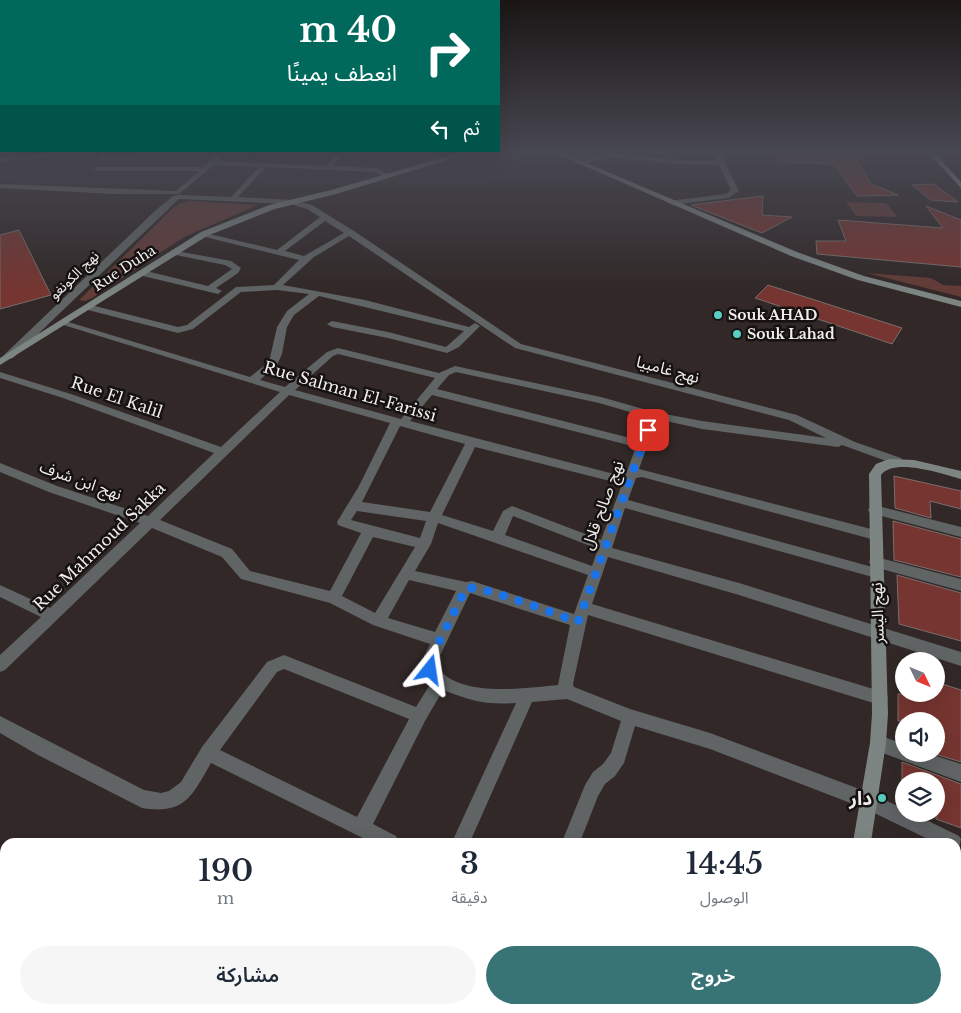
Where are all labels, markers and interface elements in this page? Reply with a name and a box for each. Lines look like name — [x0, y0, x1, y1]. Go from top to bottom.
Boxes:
text: 40 m — [299, 8, 397, 51]
icon: right — [415, 20, 480, 85]
text: انعطف يمينًا — [287, 60, 397, 87]
icon: left — [426, 115, 454, 143]
text: ثم — [464, 117, 480, 140]
street label: Rue Duha — [89, 241, 159, 295]
street label: نهج الكونغو — [45, 247, 104, 305]
place label: Souk AHAD — [728, 306, 818, 324]
marker: Souk AHAD — [712, 309, 724, 321]
place label: Souk Lahad — [747, 325, 835, 343]
marker: Souk Lahad — [731, 328, 743, 340]
street label: نهج غامبيا — [633, 351, 702, 390]
street label: Rue Salman El-Farissi — [261, 357, 439, 425]
street label: Rue El Kalil — [69, 372, 165, 422]
pin — [627, 409, 669, 451]
icon: arrive — [634, 416, 662, 444]
street label: نهج ابن شرف — [36, 456, 125, 507]
street label: نهج صالح قلال — [577, 458, 630, 553]
street label: Rue Mahmoud Sakka — [29, 478, 169, 614]
street label: نهج اليسر — [866, 582, 891, 645]
position arrow — [403, 643, 455, 695]
north arrow — [895, 652, 945, 702]
map controls — [895, 652, 945, 822]
button: sound — [895, 712, 945, 762]
button: layers — [895, 772, 945, 822]
place label: دار — [848, 787, 872, 810]
marker: دار — [876, 792, 888, 804]
text: 3 — [460, 845, 479, 882]
text: 14:45 — [685, 845, 763, 882]
text: 190 — [198, 852, 253, 889]
text: دقيقة — [451, 887, 488, 907]
text: الوصول — [700, 887, 749, 907]
text: m — [217, 888, 234, 908]
button: مشاركة — [20, 946, 476, 1004]
button: خروج — [486, 946, 941, 1004]

